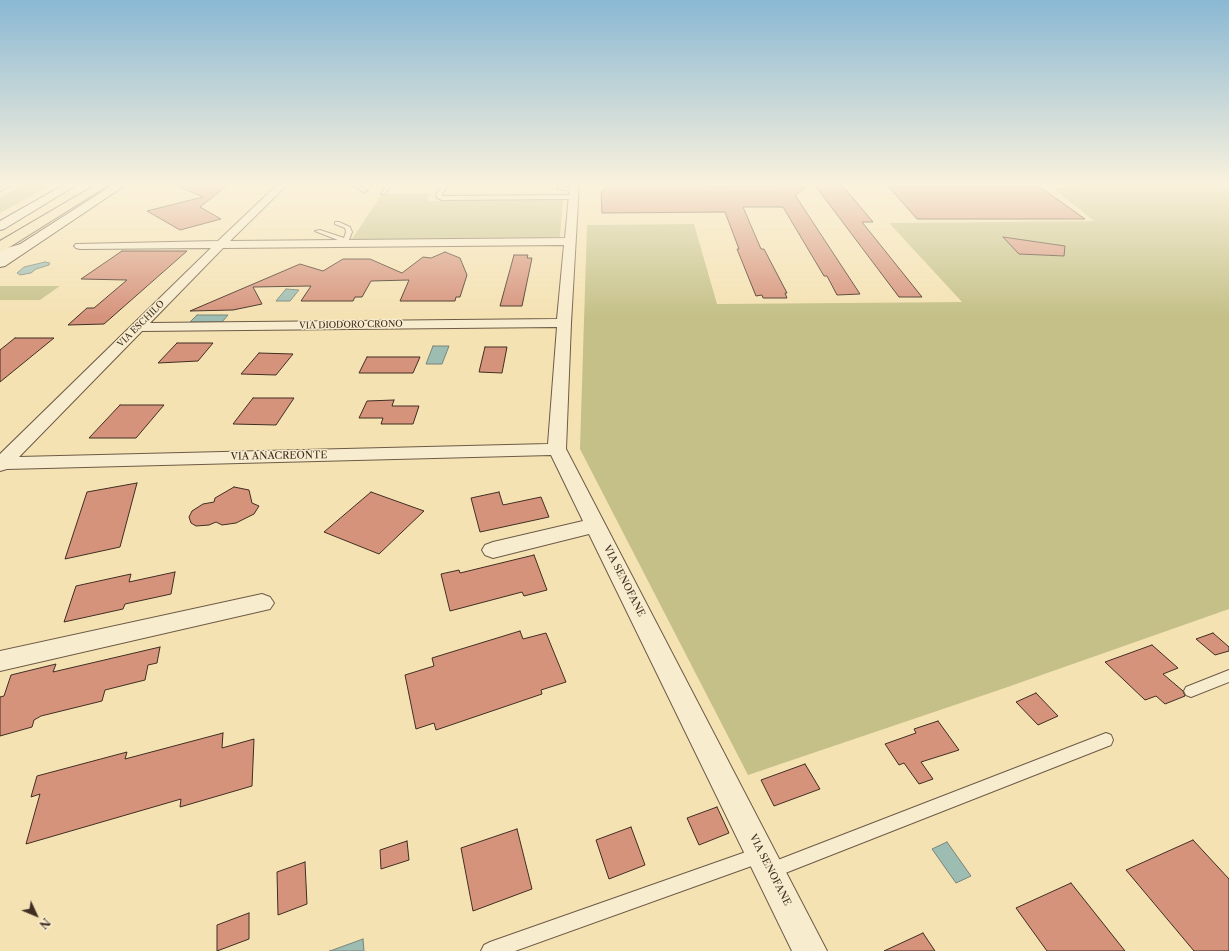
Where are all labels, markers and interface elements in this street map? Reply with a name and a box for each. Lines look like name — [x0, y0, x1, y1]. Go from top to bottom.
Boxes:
street label: VIA ESCHILO — [115, 298, 167, 350]
street label: VIA DIODORO CRONO — [299, 319, 403, 331]
street label: VIA ANACREONTE — [231, 449, 327, 463]
street label: VIA SENOFANE — [601, 543, 647, 619]
street label: VIA SENOFANE — [747, 832, 793, 908]
north arrow — [16, 895, 56, 935]
text: N — [36, 915, 53, 932]

